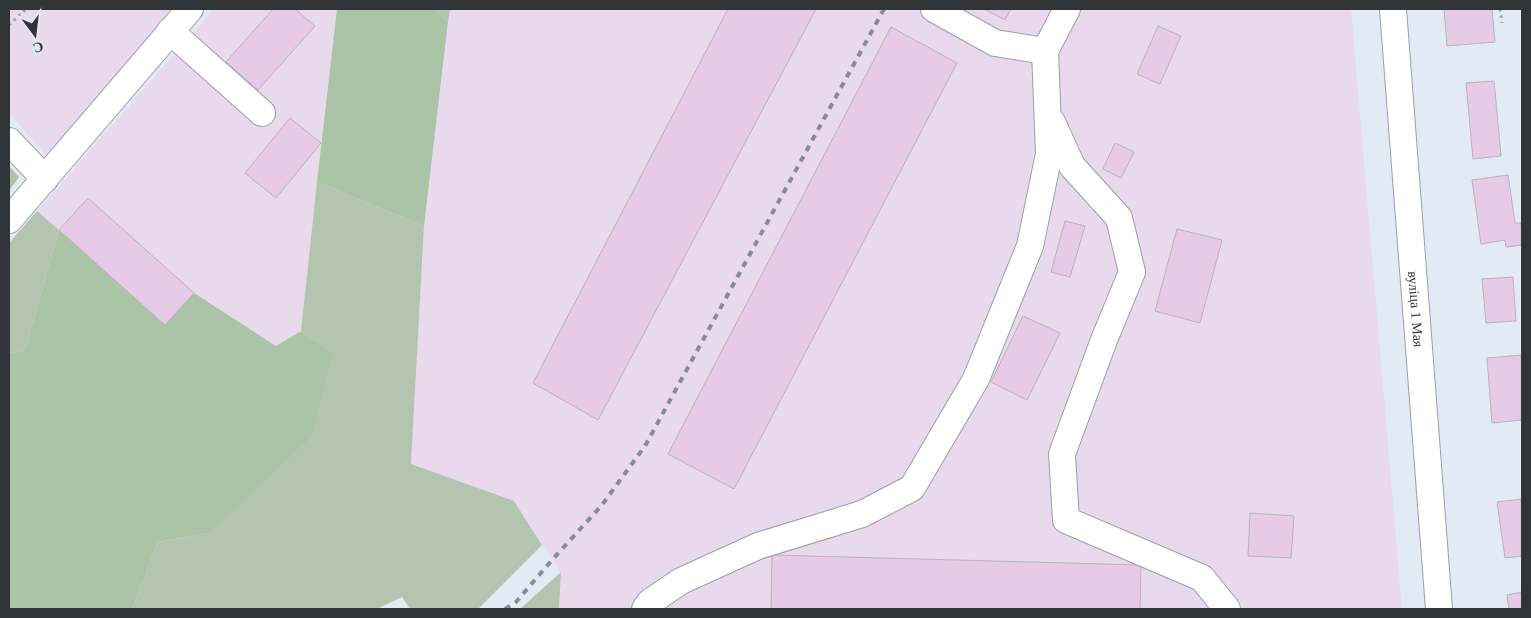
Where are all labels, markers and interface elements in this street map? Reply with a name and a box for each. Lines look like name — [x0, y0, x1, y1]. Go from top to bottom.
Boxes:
north arrow — [10, 10, 60, 60]
text: С — [31, 39, 45, 56]
street label: вуліца 1 Мая — [1406, 271, 1426, 348]

